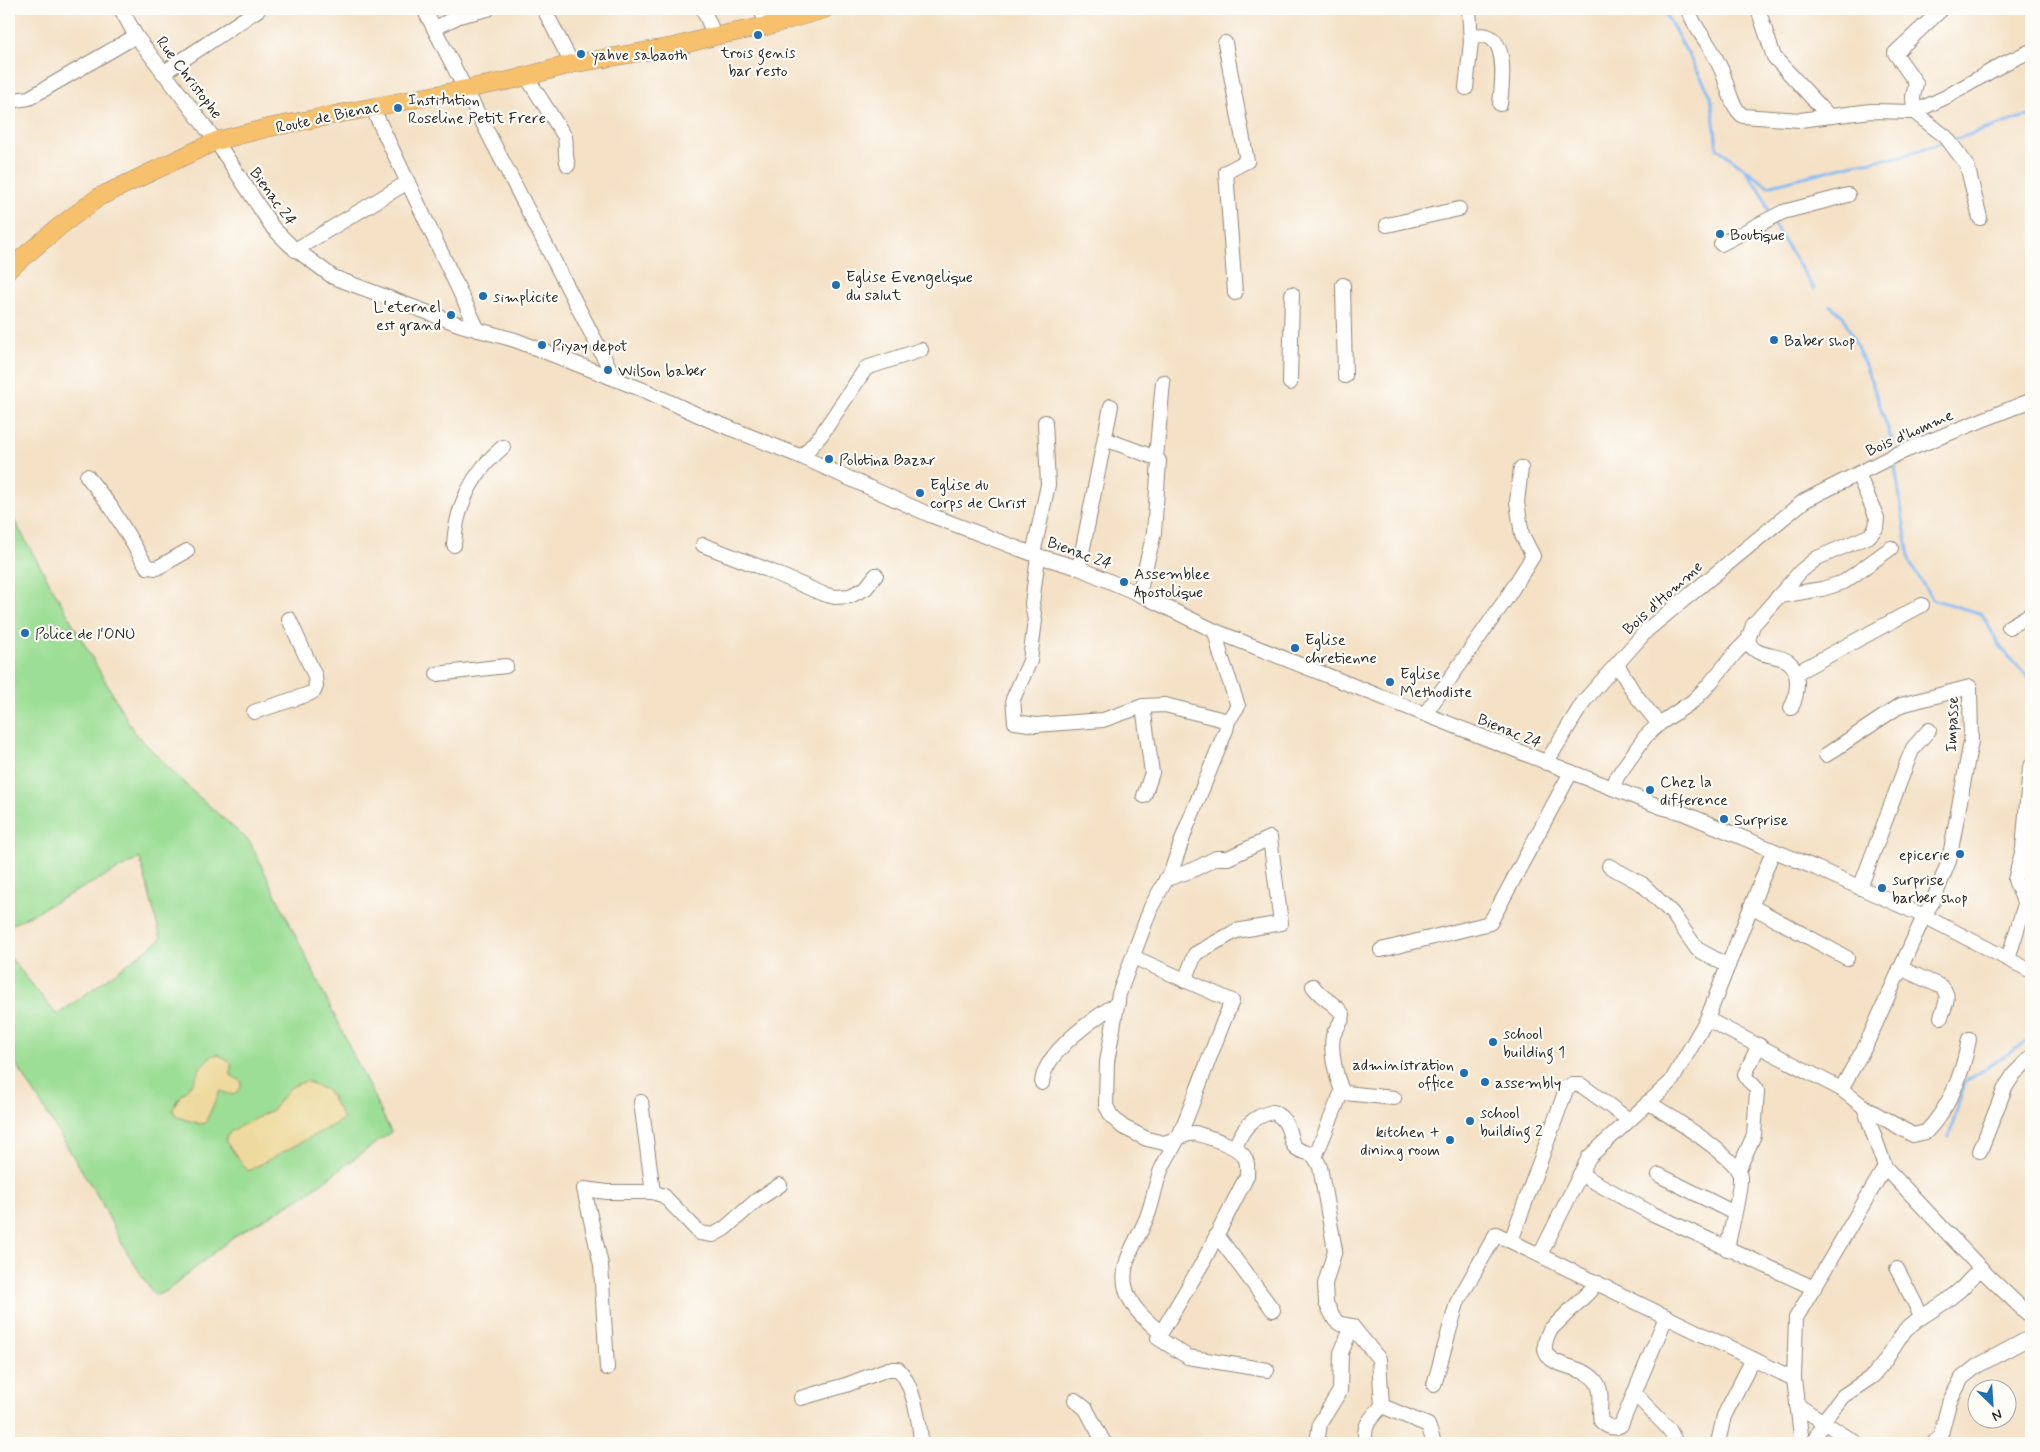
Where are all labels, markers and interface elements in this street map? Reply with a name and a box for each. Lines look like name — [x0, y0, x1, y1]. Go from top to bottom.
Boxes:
marker: trois genis bar resto — [752, 29, 764, 41]
street label: Rue Christophe — [151, 32, 227, 123]
place label: trois genis bar resto — [719, 43, 796, 82]
place label: yahve sabaoth — [591, 45, 688, 66]
marker: yahve sabaoth — [575, 48, 587, 60]
place label: Institution Roseline Petit Frere — [408, 90, 546, 129]
street label: Route de Bienac — [274, 96, 381, 139]
marker: Institution Roseline Petit Frere — [392, 102, 404, 114]
street label: Bienac 24 — [245, 163, 301, 231]
place label: Boutique — [1730, 225, 1785, 246]
marker: Boutique — [1714, 228, 1726, 240]
place label: Eglise Evengelique du salut — [846, 267, 973, 306]
marker: Eglise Evengelique du salut — [830, 279, 842, 291]
place label: simplicite — [493, 287, 558, 308]
marker: simplicite — [477, 290, 489, 302]
place label: L'eternel est grand — [374, 297, 441, 336]
marker: L'eternel est grand — [445, 309, 457, 321]
place label: Baber shop — [1784, 331, 1856, 352]
marker: Baber shop — [1768, 334, 1780, 346]
place label: Piyay depot — [552, 336, 628, 357]
marker: Piyay depot — [536, 339, 548, 351]
place label: Wilson baber — [618, 361, 707, 382]
marker: Wilson baber — [602, 364, 614, 376]
street label: Bois d'homme — [1863, 405, 1957, 462]
place label: Polotina Bazar — [839, 450, 936, 471]
marker: Polotina Bazar — [823, 453, 835, 465]
place label: Eglise du corps de Christ — [930, 475, 1027, 514]
marker: Eglise du corps de Christ — [914, 487, 926, 499]
street label: Bienac 24 — [1044, 532, 1115, 575]
street label: Bois d'Homme — [1619, 557, 1707, 640]
place label: Assemblee Apostolique — [1134, 564, 1210, 604]
marker: Assemblee Apostolique — [1118, 576, 1130, 588]
place label: Police de l'ONU — [35, 624, 135, 645]
marker: Police de l'ONU — [19, 627, 31, 639]
place label: Eglise chretienne — [1305, 630, 1377, 669]
marker: Eglise chretienne — [1289, 642, 1301, 654]
place label: Eglise Methodiste — [1400, 664, 1472, 703]
marker: Eglise Methodiste — [1384, 676, 1396, 688]
street label: Impasse — [1941, 695, 1964, 753]
street label: Bienac 24 — [1474, 709, 1545, 754]
place label: Chez la difference — [1660, 772, 1728, 811]
marker: Chez la difference — [1644, 784, 1656, 796]
place label: Surprise — [1734, 810, 1789, 831]
marker: Surprise — [1718, 813, 1730, 825]
place label: epicerie — [1899, 845, 1950, 866]
marker: epicerie — [1954, 848, 1966, 860]
place label: surprise barber shop — [1892, 870, 1968, 909]
marker: surprise barber shop — [1876, 882, 1888, 894]
place label: school building 1 — [1503, 1024, 1565, 1064]
marker: school building 1 — [1487, 1036, 1499, 1048]
place label: administration office — [1353, 1055, 1454, 1094]
marker: administration office — [1458, 1067, 1470, 1079]
place label: assembly — [1495, 1073, 1561, 1094]
marker: assembly — [1479, 1076, 1491, 1088]
place label: school building 2 — [1480, 1103, 1543, 1143]
marker: school building 2 — [1464, 1115, 1476, 1127]
place label: kitchen + dining room — [1360, 1122, 1440, 1161]
marker: kitchen + dining room — [1444, 1134, 1456, 1146]
north arrow — [1968, 1380, 2018, 1430]
text: N — [1989, 1405, 2005, 1425]

